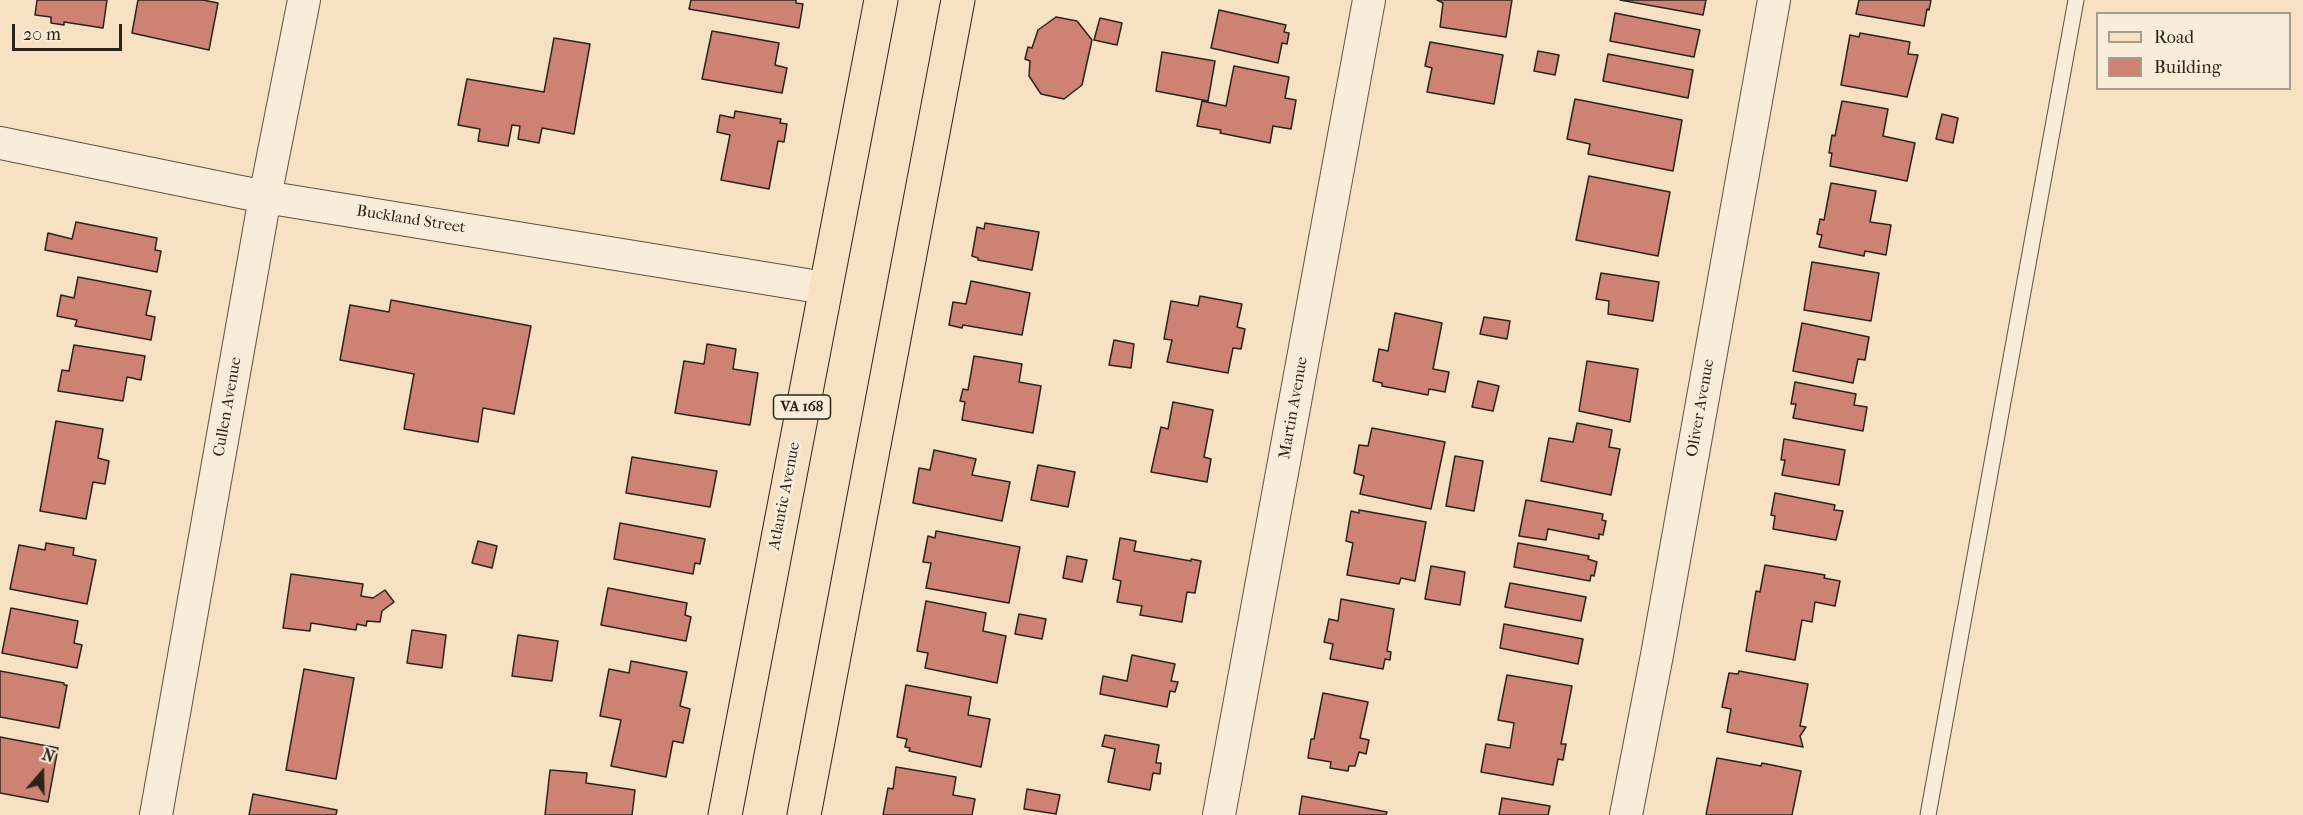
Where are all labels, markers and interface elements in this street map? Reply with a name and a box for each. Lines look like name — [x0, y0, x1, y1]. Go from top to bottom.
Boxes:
scale bar — [15, 12, 124, 50]
legend — [2096, 12, 2291, 90]
text: 20 m — [23, 24, 61, 45]
text: Road — [2154, 27, 2194, 48]
text: Building — [2154, 57, 2221, 78]
street label: Buckland Street — [355, 202, 467, 238]
street label: Martin Avenue — [1276, 355, 1312, 461]
street label: Cullen Avenue — [210, 356, 246, 458]
street label: Oliver Avenue — [1683, 358, 1719, 458]
road number: VA 168 — [774, 395, 830, 419]
street label: Atlantic Avenue — [765, 440, 805, 552]
north arrow — [12, 743, 72, 803]
text: N — [39, 745, 57, 767]

